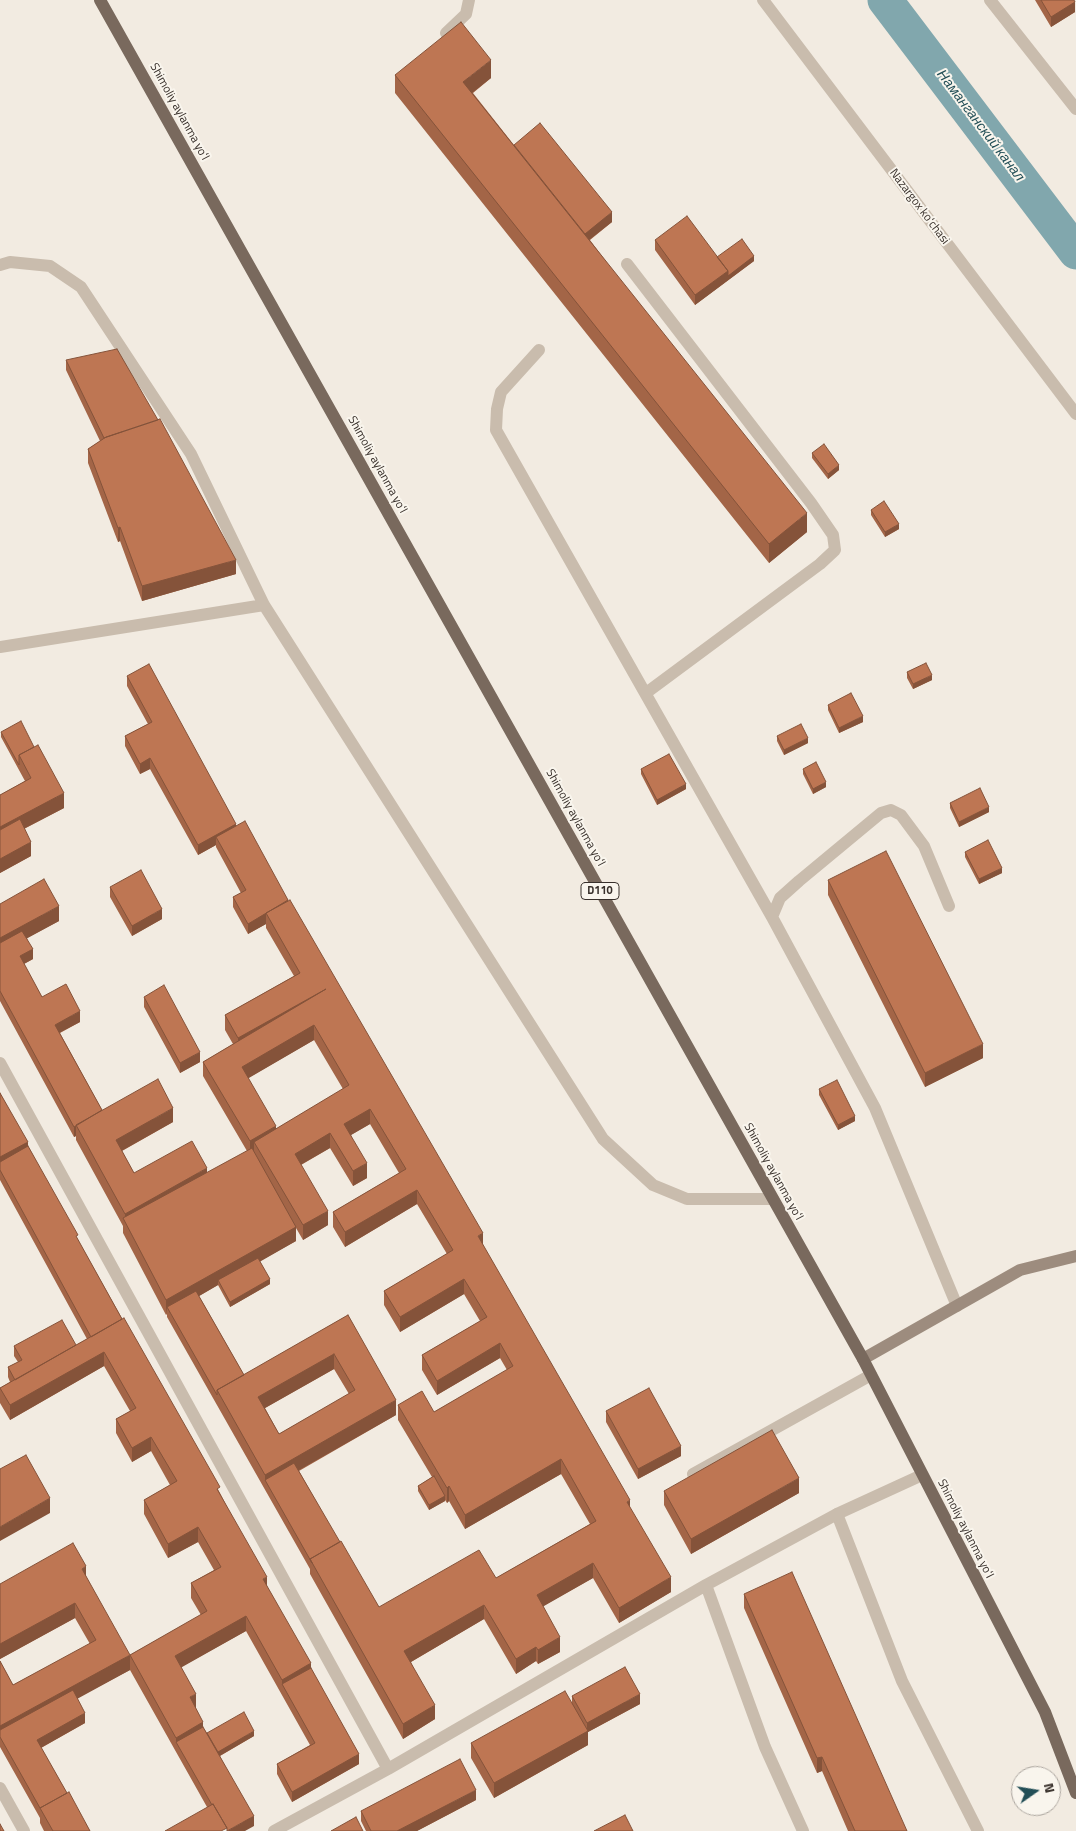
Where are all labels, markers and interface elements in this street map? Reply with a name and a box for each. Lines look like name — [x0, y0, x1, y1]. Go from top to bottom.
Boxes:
street label: Shimoliy aylanma yoʻl — [146, 61, 212, 163]
water label: Наманганский канал — [933, 67, 1027, 185]
street label: Nazargox koʻchasi — [886, 166, 952, 248]
street label: Shimoliy aylanma yoʻl — [344, 414, 410, 516]
street label: Shimoliy aylanma yoʻl — [542, 767, 608, 869]
road number: D110 — [581, 882, 619, 899]
street label: Shimoliy aylanma yoʻl — [740, 1121, 806, 1223]
street label: Shimoliy aylanma yoʻl — [934, 1477, 996, 1581]
north arrow — [1011, 1766, 1061, 1816]
text: N — [1039, 1781, 1061, 1795]

